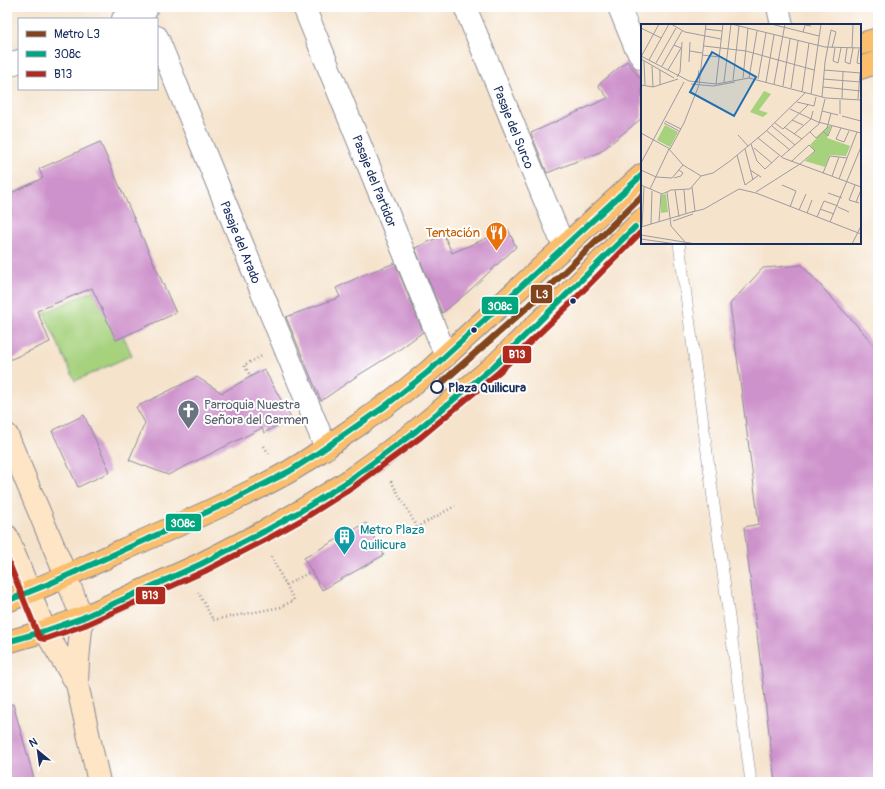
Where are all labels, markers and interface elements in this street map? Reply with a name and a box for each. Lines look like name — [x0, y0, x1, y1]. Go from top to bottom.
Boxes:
legend — [18, 18, 158, 90]
inset map — [641, 24, 861, 244]
text: Metro L3 — [54, 27, 100, 42]
text: 308c — [54, 47, 81, 62]
text: B13 — [54, 67, 72, 82]
street label: Pasaje del Surco — [489, 84, 537, 171]
street label: Pasaje del Partidor — [348, 133, 400, 230]
street label: Pasaje del Arado — [216, 199, 264, 286]
restaurant icon: Tentación — [483, 219, 509, 252]
place label: Tentación — [426, 225, 480, 241]
line badge: L3 — [530, 284, 553, 304]
text: L3 — [536, 288, 548, 301]
line badge: 308c — [481, 296, 519, 315]
unlabelled marker — [568, 296, 578, 306]
text: 308c — [488, 300, 513, 313]
unlabelled marker — [469, 325, 479, 335]
line badge: B13 — [502, 345, 532, 364]
text: B13 — [509, 348, 525, 361]
marker: Plaza Quilicura — [430, 380, 444, 394]
place label: Plaza Quilicura — [448, 380, 526, 396]
place label: Parroquia Nuestra Señora del Carmen — [204, 397, 309, 428]
church icon: Parroquia Nuestra Señora del Carmen — [176, 398, 202, 431]
line badge: 308c — [165, 513, 202, 532]
text: 308c — [171, 517, 196, 530]
place label: Metro Plaza Quilicura — [360, 522, 424, 553]
building icon: Metro Plaza Quilicura — [331, 523, 357, 556]
line badge: B13 — [135, 586, 166, 605]
text: B13 — [142, 589, 158, 602]
north arrow — [18, 731, 58, 771]
text: N — [27, 735, 40, 750]

